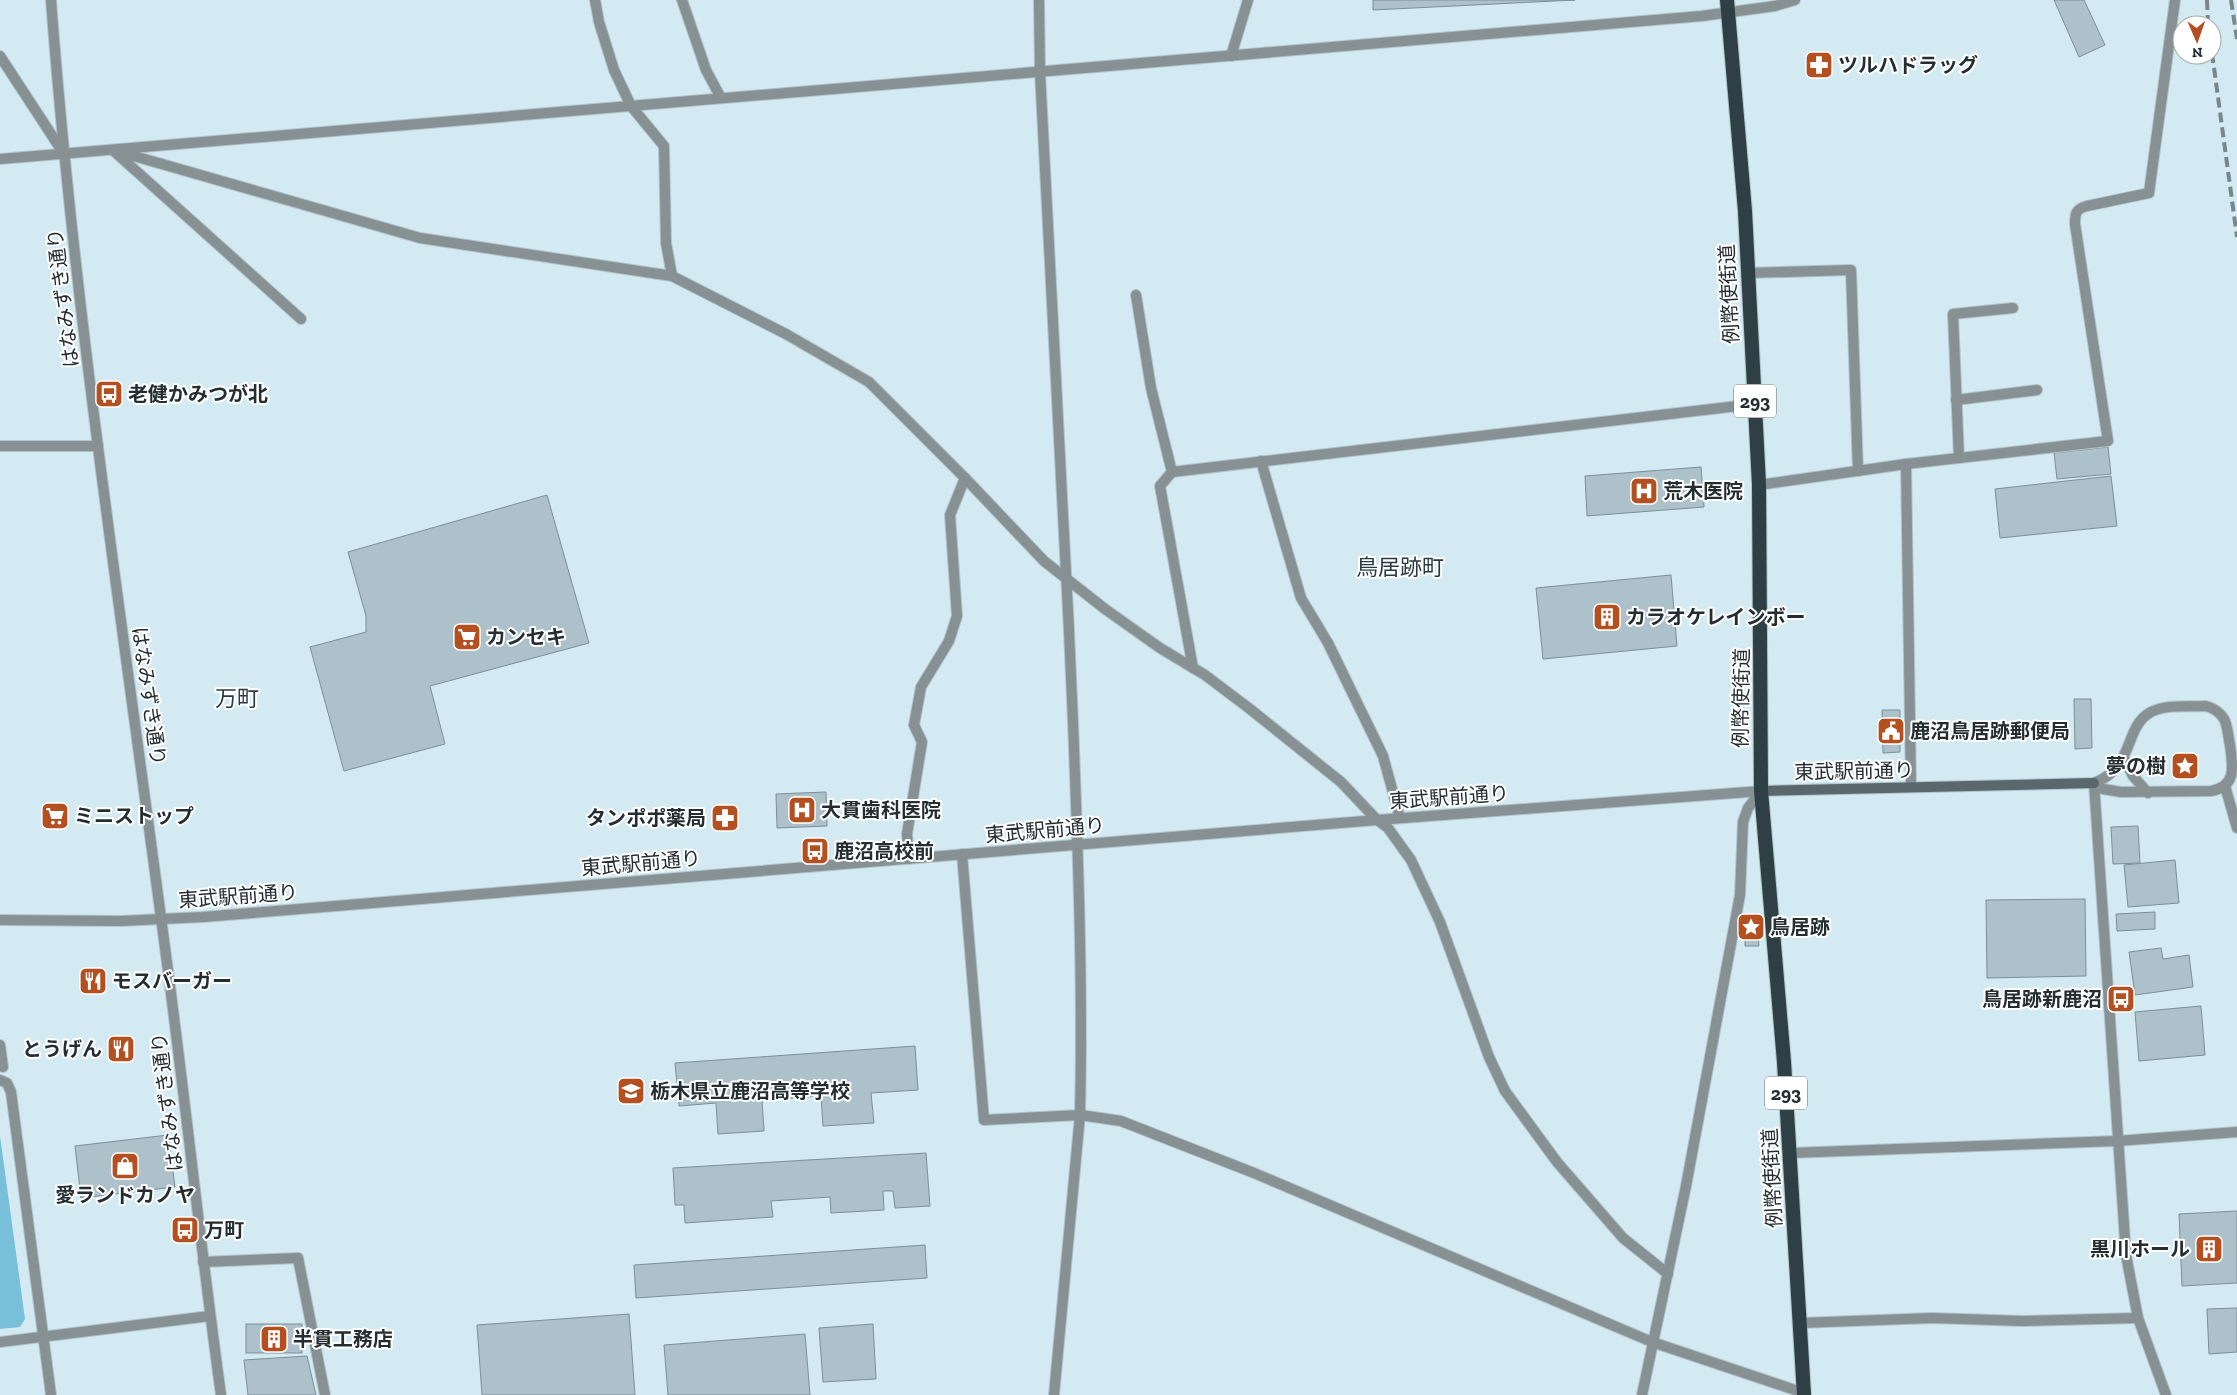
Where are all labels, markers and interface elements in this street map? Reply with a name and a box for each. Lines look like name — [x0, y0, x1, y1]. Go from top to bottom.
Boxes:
north arrow — [2172, 15, 2222, 65]
text: N — [2191, 44, 2203, 61]
pharmacy icon: ツルハドラッグ — [1804, 50, 1834, 80]
place label: ツルハドラッグ — [1838, 53, 1978, 77]
street label: はなみずき通り — [43, 227, 83, 369]
street label: 例幣使街道 — [1714, 243, 1744, 345]
bus stop icon: 老健かみつが北 — [94, 379, 124, 409]
place label: 老健かみつが北 — [128, 382, 268, 406]
road number: 293 — [1734, 384, 1776, 418]
hospital icon: 荒木医院 — [1629, 476, 1659, 506]
place label: 荒木医院 — [1663, 479, 1743, 503]
district label: 鳥居跡町 — [1356, 554, 1444, 581]
building icon: カラオケレインボー — [1592, 602, 1622, 632]
place label: カラオケレインボー — [1626, 605, 1806, 629]
supermarket icon: カンセキ — [452, 622, 482, 652]
street label: はなみずき通り — [127, 625, 171, 767]
place label: カンセキ — [486, 625, 566, 649]
street label: 例幣使街道 — [1728, 648, 1754, 748]
district label: 万町 — [215, 685, 259, 712]
public building icon: 鹿沼鳥居跡郵便局 — [1876, 716, 1906, 746]
place label: 鹿沼鳥居跡郵便局 — [1910, 719, 2070, 743]
place icon: 夢の樹 — [2170, 751, 2200, 781]
place label: 夢の樹 — [2106, 754, 2166, 778]
street label: 東武駅前通り — [1794, 758, 1914, 784]
street label: 東武駅前通り — [1388, 781, 1510, 813]
hospital icon: 大貫歯科医院 — [787, 795, 817, 825]
place label: 大貫歯科医院 — [821, 798, 941, 822]
supermarket icon: ミニストップ — [40, 801, 70, 831]
pharmacy icon: タンポポ薬局 — [710, 803, 740, 833]
place label: ミニストップ — [74, 804, 194, 828]
place label: タンポポ薬局 — [586, 806, 706, 830]
street label: 東武駅前通り — [984, 813, 1106, 847]
bus stop icon: 鹿沼高校前 — [800, 836, 830, 866]
place label: 鹿沼高校前 — [834, 839, 934, 863]
street label: 東武駅前通り — [580, 846, 702, 880]
street label: 東武駅前通り — [177, 880, 299, 912]
place icon: 鳥居跡 — [1736, 912, 1766, 942]
place label: 鳥居跡 — [1770, 915, 1830, 939]
restaurant icon: モスバーガー — [78, 966, 108, 996]
place label: モスバーガー — [112, 969, 232, 993]
bus stop icon: 鳥居跡新鹿沼 — [2106, 984, 2136, 1014]
place label: 鳥居跡新鹿沼 — [1982, 987, 2102, 1011]
street label: はなみずき通り — [147, 1031, 187, 1173]
restaurant icon: とうげん — [106, 1034, 136, 1064]
place label: とうげん — [22, 1037, 102, 1061]
school or university icon: 栃木県立鹿沼高等学校 — [616, 1076, 646, 1106]
road number: 293 — [1765, 1076, 1807, 1110]
place label: 栃木県立鹿沼高等学校 — [650, 1079, 850, 1103]
street label: 例幣使街道 — [1757, 1127, 1787, 1229]
shop icon: 愛ランドカノヤ — [110, 1151, 140, 1181]
place label: 愛ランドカノヤ — [55, 1183, 195, 1207]
bus stop icon: 万町 — [170, 1215, 200, 1245]
place label: 万町 — [204, 1218, 244, 1242]
building icon: 黒川ホール — [2194, 1234, 2224, 1264]
place label: 黒川ホール — [2090, 1237, 2190, 1261]
building icon: 半貫工務店 — [259, 1324, 289, 1354]
place label: 半貫工務店 — [293, 1327, 393, 1351]

